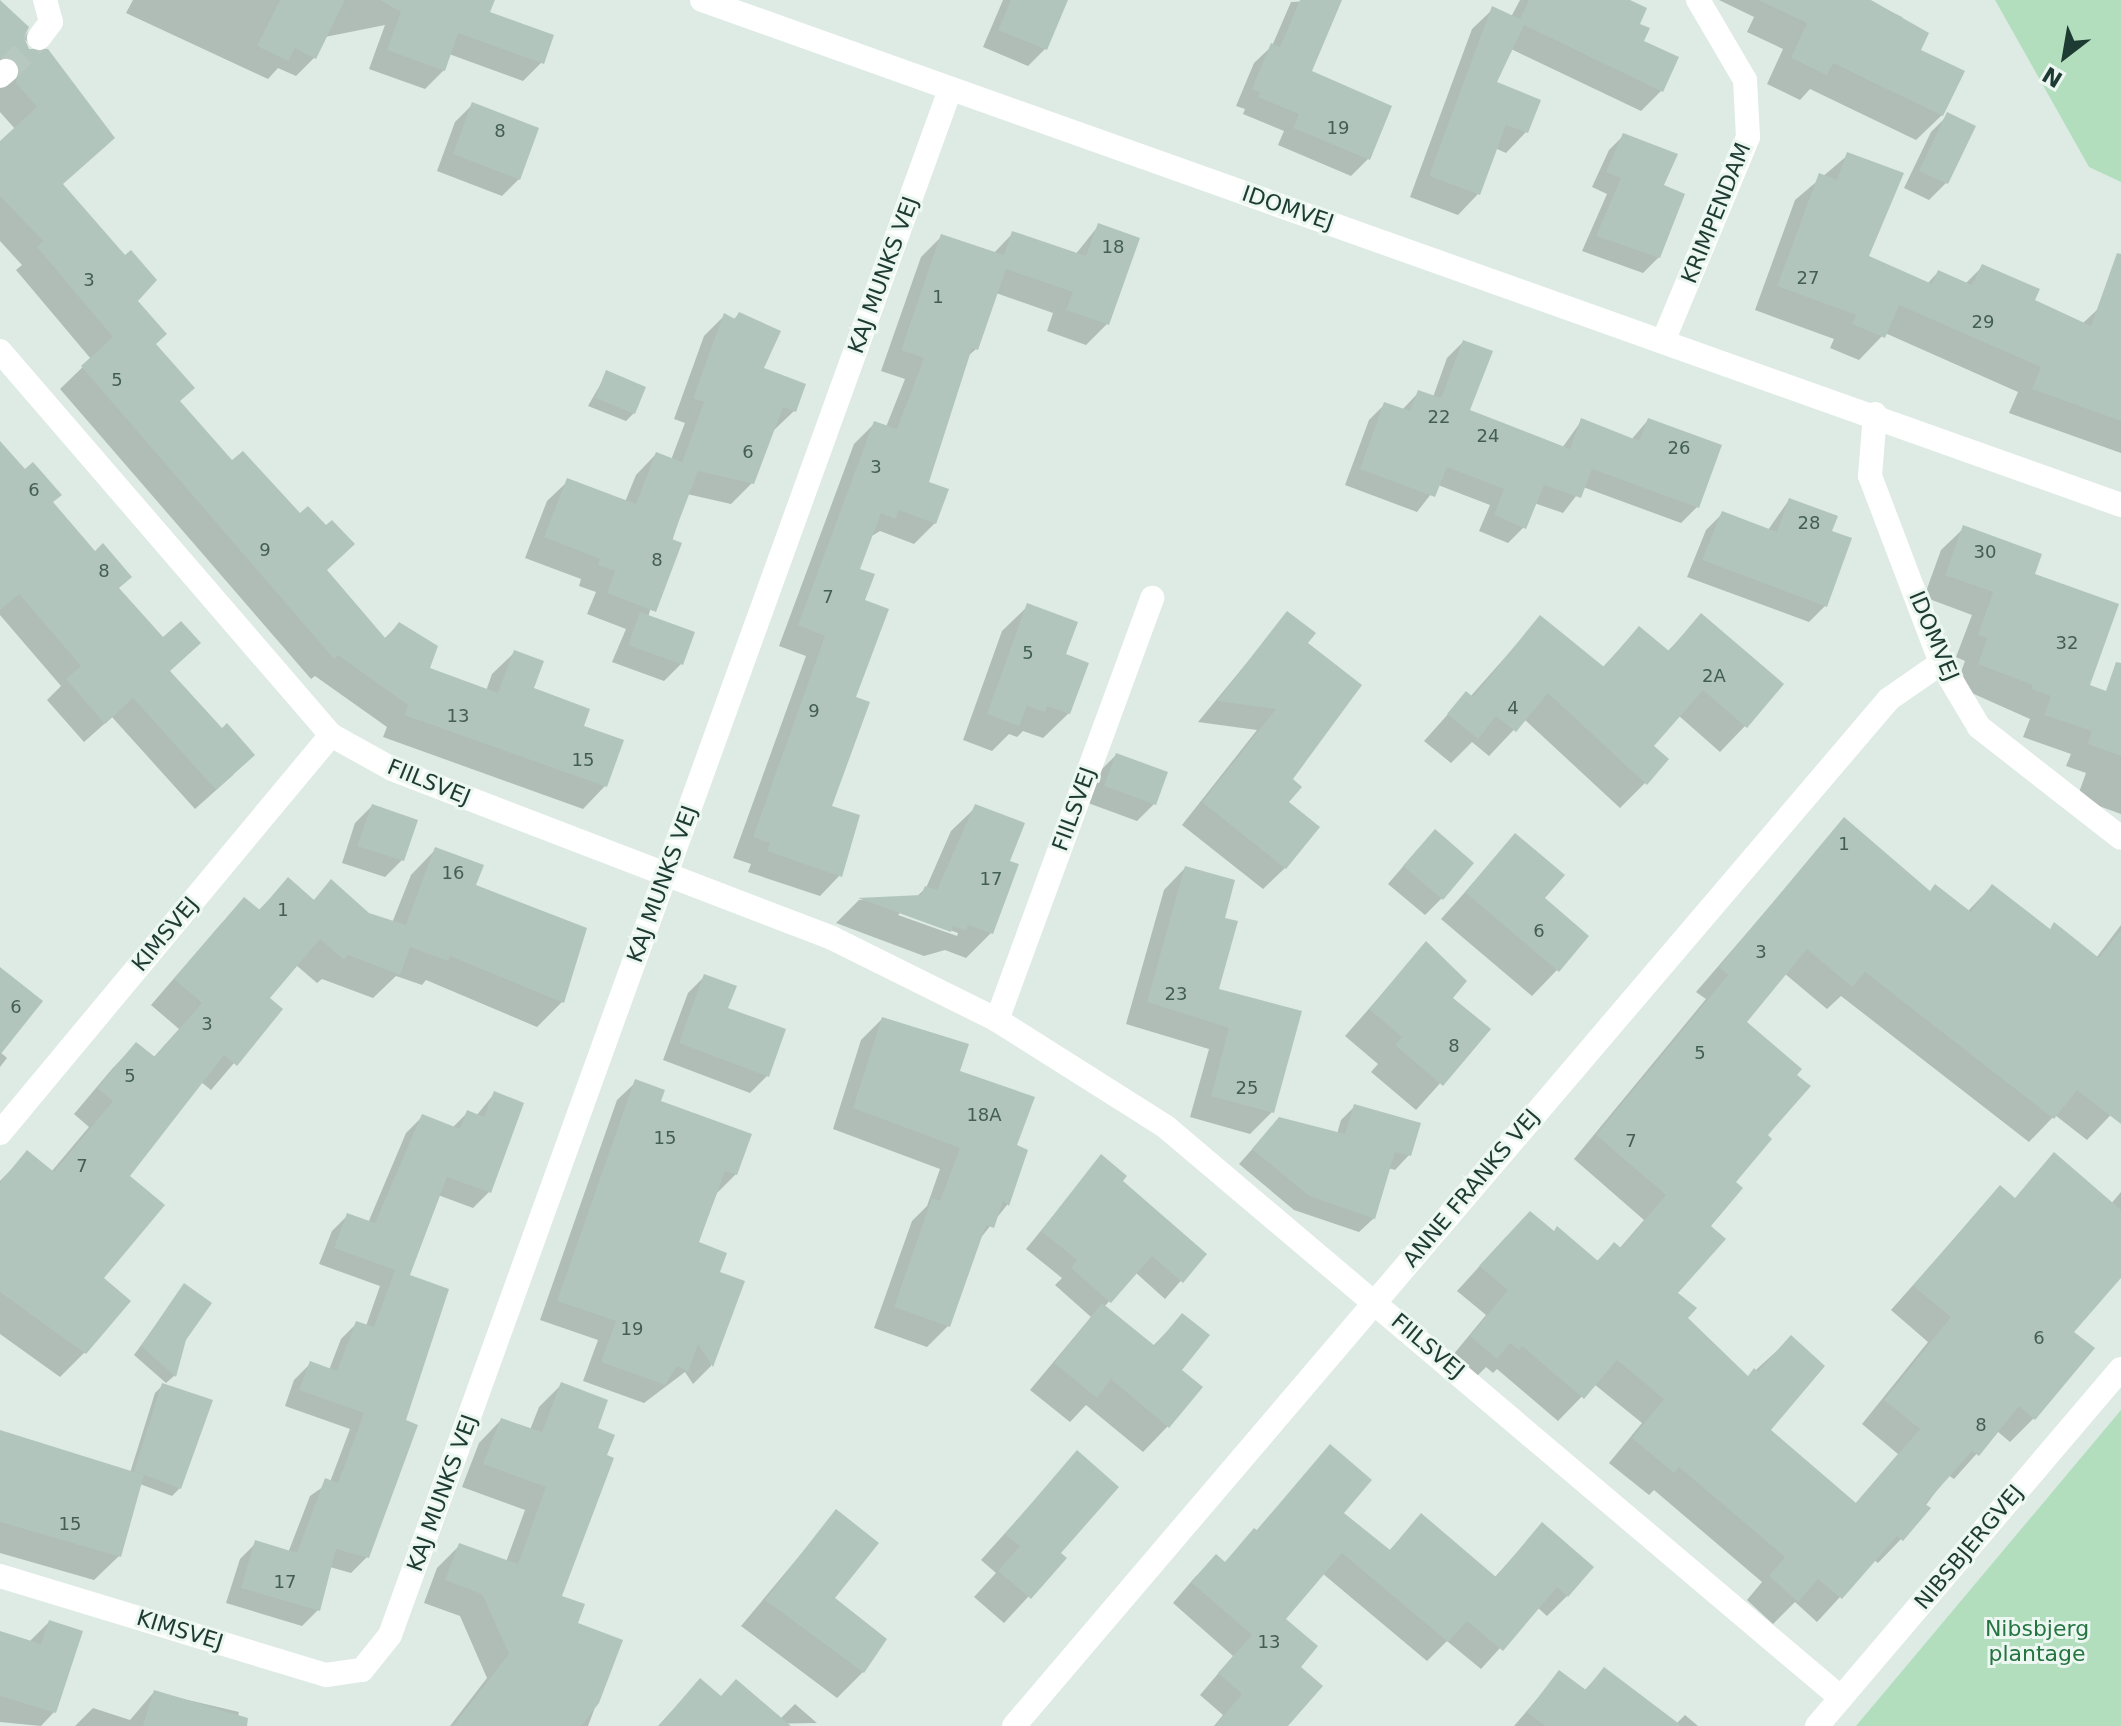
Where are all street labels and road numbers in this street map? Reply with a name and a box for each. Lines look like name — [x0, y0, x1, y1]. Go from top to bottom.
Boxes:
street label: KRIMPENDAM — [1676, 139, 1756, 287]
street label: IDOMVEJ — [1239, 180, 1337, 236]
street label: KAJ MUNKS VEJ — [842, 193, 924, 357]
street label: IDOMVEJ — [1903, 587, 1965, 685]
street label: FIILSVEJ — [384, 753, 474, 811]
street label: FIILSVEJ — [1047, 763, 1101, 855]
street label: KAJ MUNKS VEJ — [621, 802, 703, 966]
street label: KIMSVEJ — [126, 891, 204, 977]
street label: ANNE FRANKS VEJ — [1397, 1104, 1545, 1272]
street label: FIILSVEJ — [1386, 1308, 1470, 1384]
street label: KAJ MUNKS VEJ — [401, 1411, 483, 1575]
street label: NIBSBJERGVEJ — [1909, 1479, 2029, 1615]
street label: KIMSVEJ — [133, 1604, 227, 1656]

